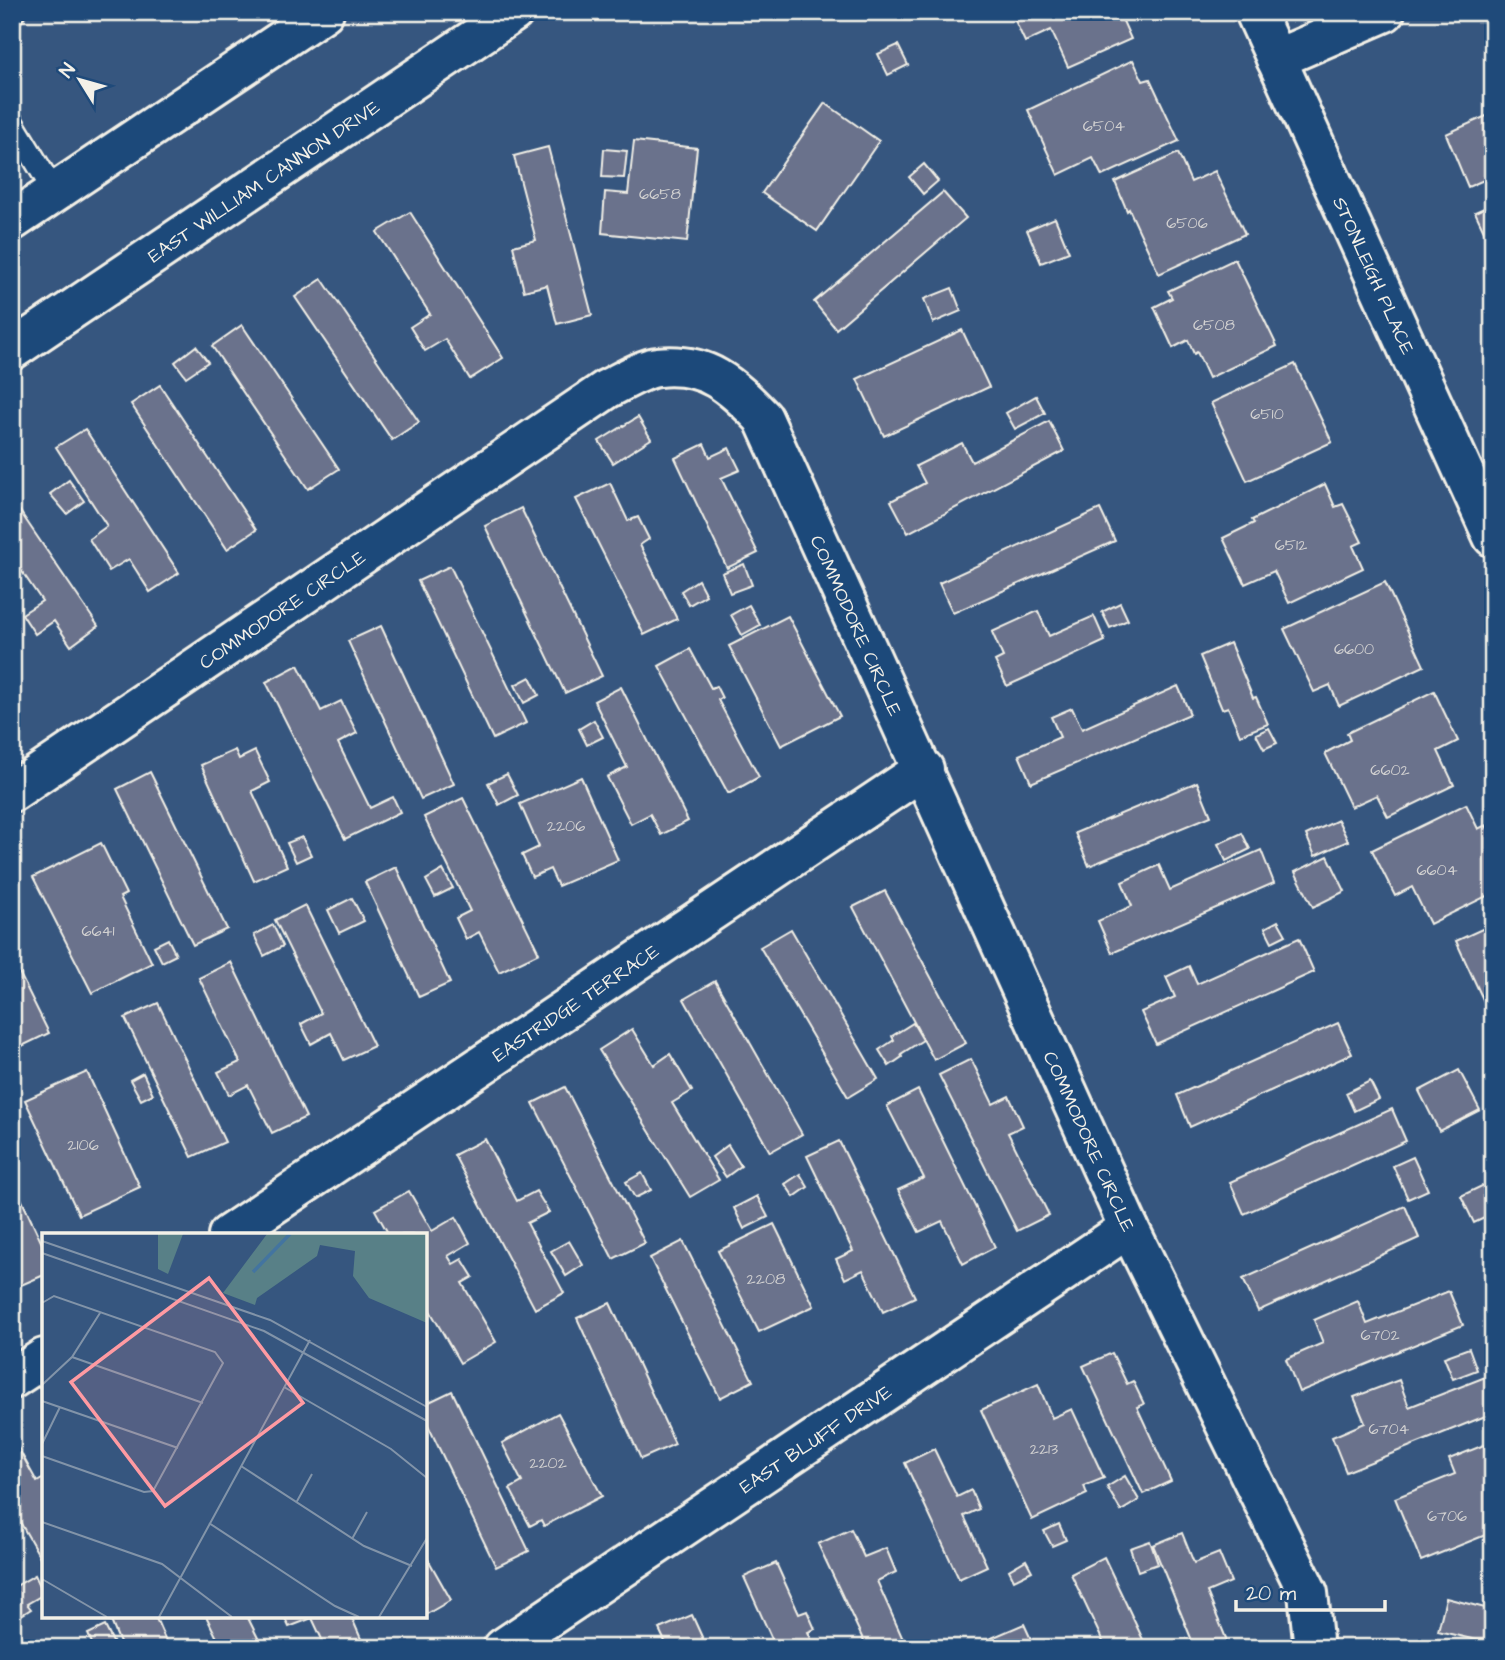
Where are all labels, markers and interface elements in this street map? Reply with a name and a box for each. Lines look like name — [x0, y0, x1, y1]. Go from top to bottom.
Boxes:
north arrow — [46, 46, 116, 116]
text: N — [53, 58, 82, 84]
street label: EAST WILLIAM CANNON DRIVE — [143, 94, 385, 270]
house number: 6504 — [1083, 115, 1125, 137]
house number: 6658 — [639, 183, 681, 205]
street label: STONLEIGH PLACE — [1325, 193, 1420, 359]
house number: 6506 — [1166, 212, 1208, 234]
house number: 6508 — [1193, 314, 1235, 336]
house number: 6510 — [1250, 403, 1284, 425]
street label: COMMODORE CIRCLE — [803, 531, 908, 721]
house number: 6512 — [1275, 534, 1307, 556]
street label: COMMODORE CIRCLE — [194, 544, 371, 676]
house number: 6600 — [1334, 638, 1374, 660]
house number: 6602 — [1370, 759, 1410, 781]
house number: 2206 — [547, 815, 585, 837]
house number: 6604 — [1416, 859, 1458, 881]
house number: 6641 — [82, 920, 115, 942]
street label: EASTRIDGE TERRACE — [488, 938, 665, 1069]
street label: COMMODORE CIRCLE — [1036, 1047, 1141, 1236]
house number: 2106 — [67, 1134, 99, 1156]
inset map — [42, 1233, 427, 1618]
house number: 2208 — [747, 1268, 785, 1290]
house number: 6702 — [1360, 1324, 1400, 1346]
street label: EAST BLUFF DRIVE — [735, 1379, 898, 1501]
house number: 6704 — [1369, 1418, 1410, 1440]
house number: 2213 — [1030, 1438, 1058, 1460]
house number: 2202 — [529, 1452, 567, 1474]
house number: 6706 — [1427, 1505, 1467, 1527]
scale bar — [1236, 1569, 1384, 1613]
text: 20 m — [1246, 1579, 1297, 1608]

